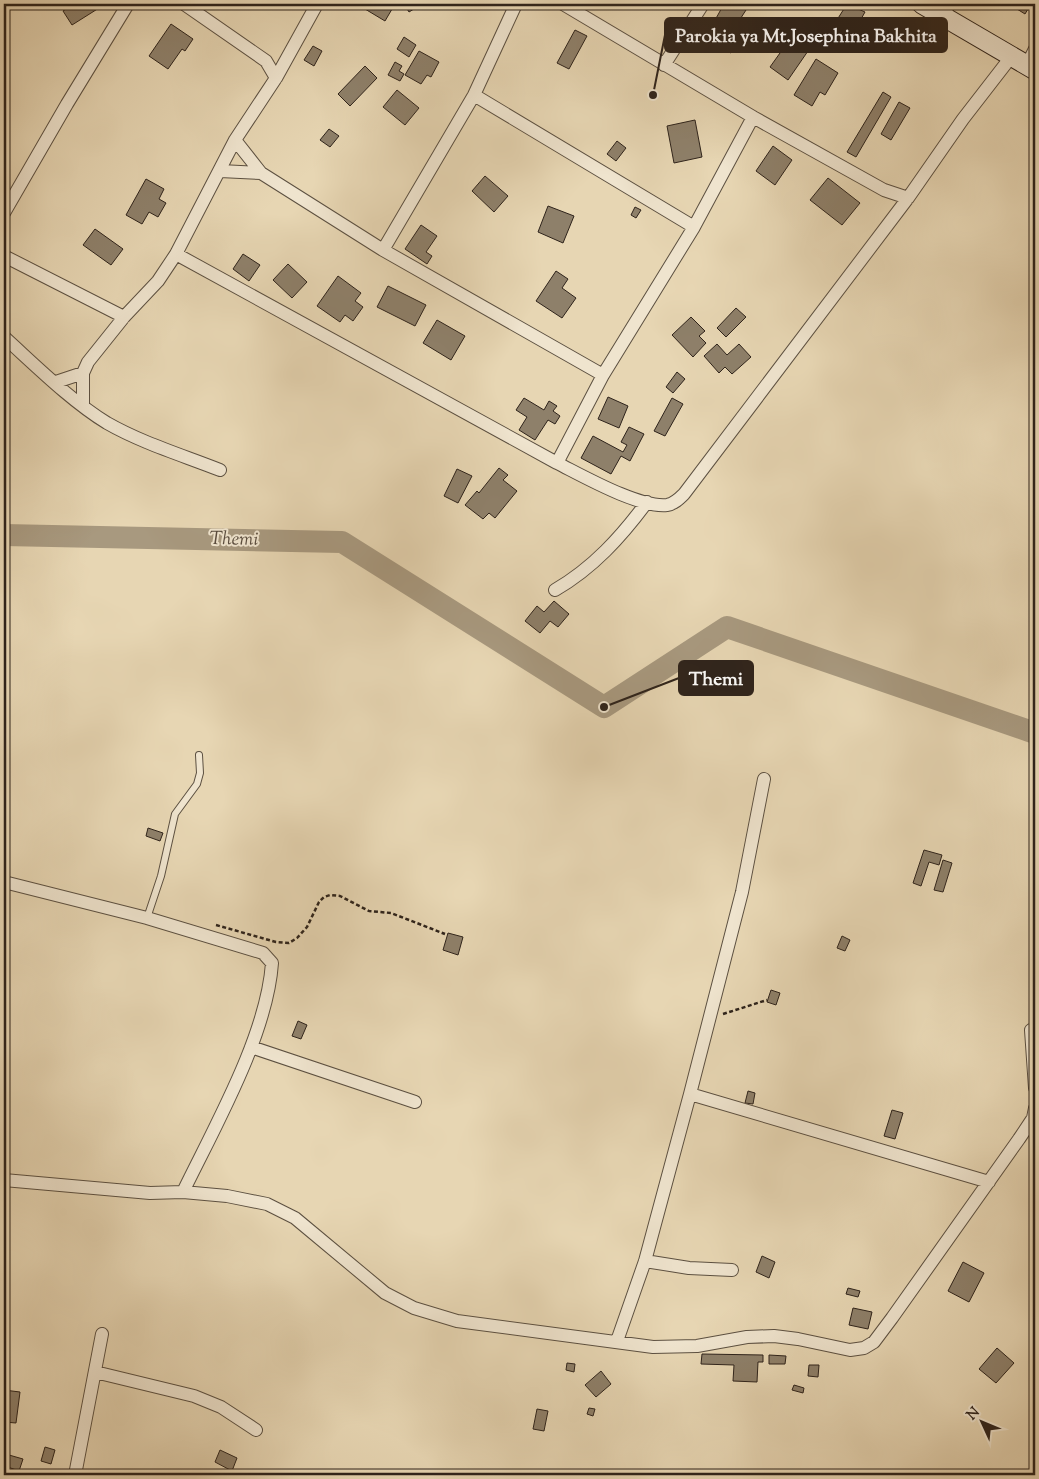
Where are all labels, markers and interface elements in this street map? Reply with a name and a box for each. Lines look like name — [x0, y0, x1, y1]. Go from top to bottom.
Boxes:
callout: Parokia ya Mt.Josephina Bakhita — [665, 18, 947, 52]
text: Parokia ya Mt.Josephina Bakhita — [675, 24, 937, 51]
water label: Themi — [209, 526, 259, 554]
callout: Themi — [679, 661, 753, 695]
text: Themi — [689, 667, 744, 694]
north arrow — [956, 1396, 1006, 1446]
text: N — [963, 1403, 985, 1425]

